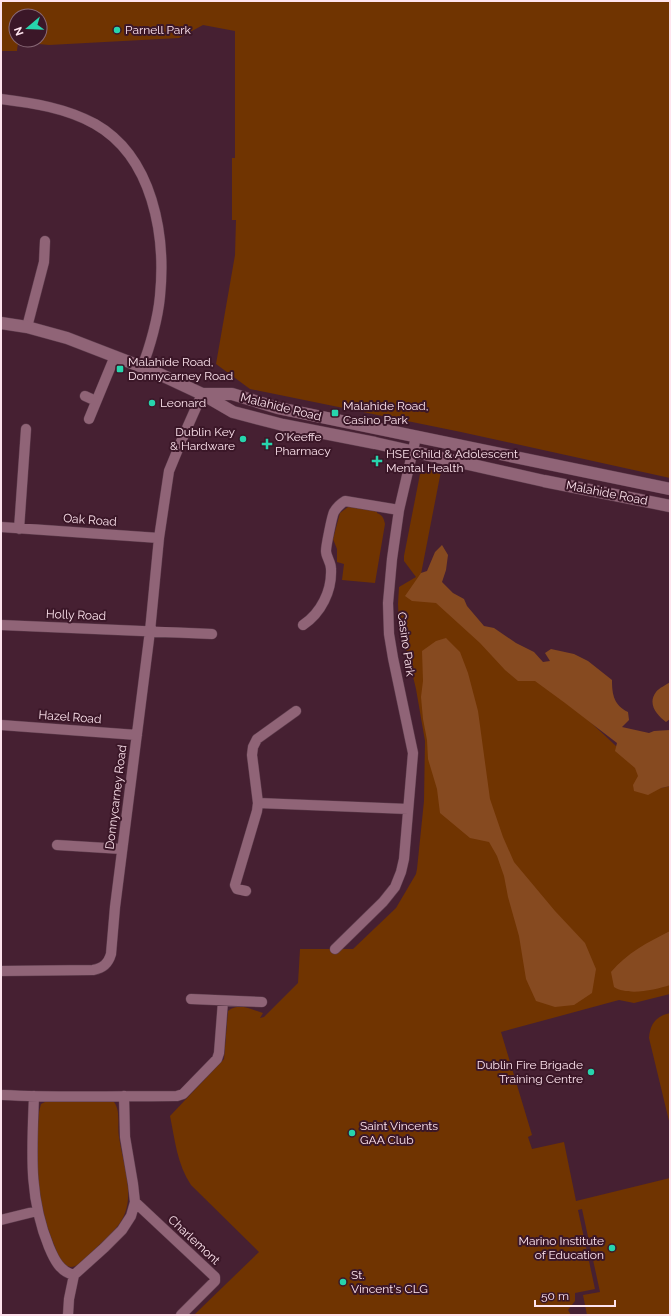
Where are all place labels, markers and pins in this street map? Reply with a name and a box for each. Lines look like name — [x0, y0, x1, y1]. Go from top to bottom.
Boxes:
place label: Parnell Park — [125, 23, 192, 37]
marker: Parnell Park — [112, 25, 122, 35]
place label: Malahide Road, Donnycarney Road — [128, 355, 233, 383]
marker: Malahide Road, Donnycarney Road — [115, 364, 125, 374]
place label: Leonard — [160, 396, 206, 410]
marker: Leonard — [147, 398, 157, 408]
place label: Malahide Road, Casino Park — [343, 399, 428, 427]
marker: Malahide Road, Casino Park — [330, 408, 340, 418]
place label: Dublin Key & Hardware — [170, 425, 235, 453]
place label: O'Keeffe Pharmacy — [275, 430, 331, 458]
marker: Dublin Key & Hardware — [238, 434, 248, 444]
marker: O'Keeffe Pharmacy — [262, 439, 272, 449]
place label: HSE Child & Adolescent Mental Health — [386, 447, 518, 475]
marker: HSE Child & Adolescent Mental Health — [371, 455, 383, 467]
place label: Dublin Fire Brigade Training Centre — [477, 1058, 583, 1086]
marker: Dublin Fire Brigade Training Centre — [586, 1067, 596, 1077]
place label: Saint Vincents GAA Club — [360, 1119, 438, 1147]
marker: Saint Vincents GAA Club — [347, 1128, 357, 1138]
place label: Marino Institute of Education — [518, 1234, 604, 1262]
marker: Marino Institute of Education — [607, 1243, 617, 1253]
place label: St. Vincent's CLG — [351, 1268, 428, 1296]
marker: St. Vincent's CLG — [338, 1277, 348, 1287]

